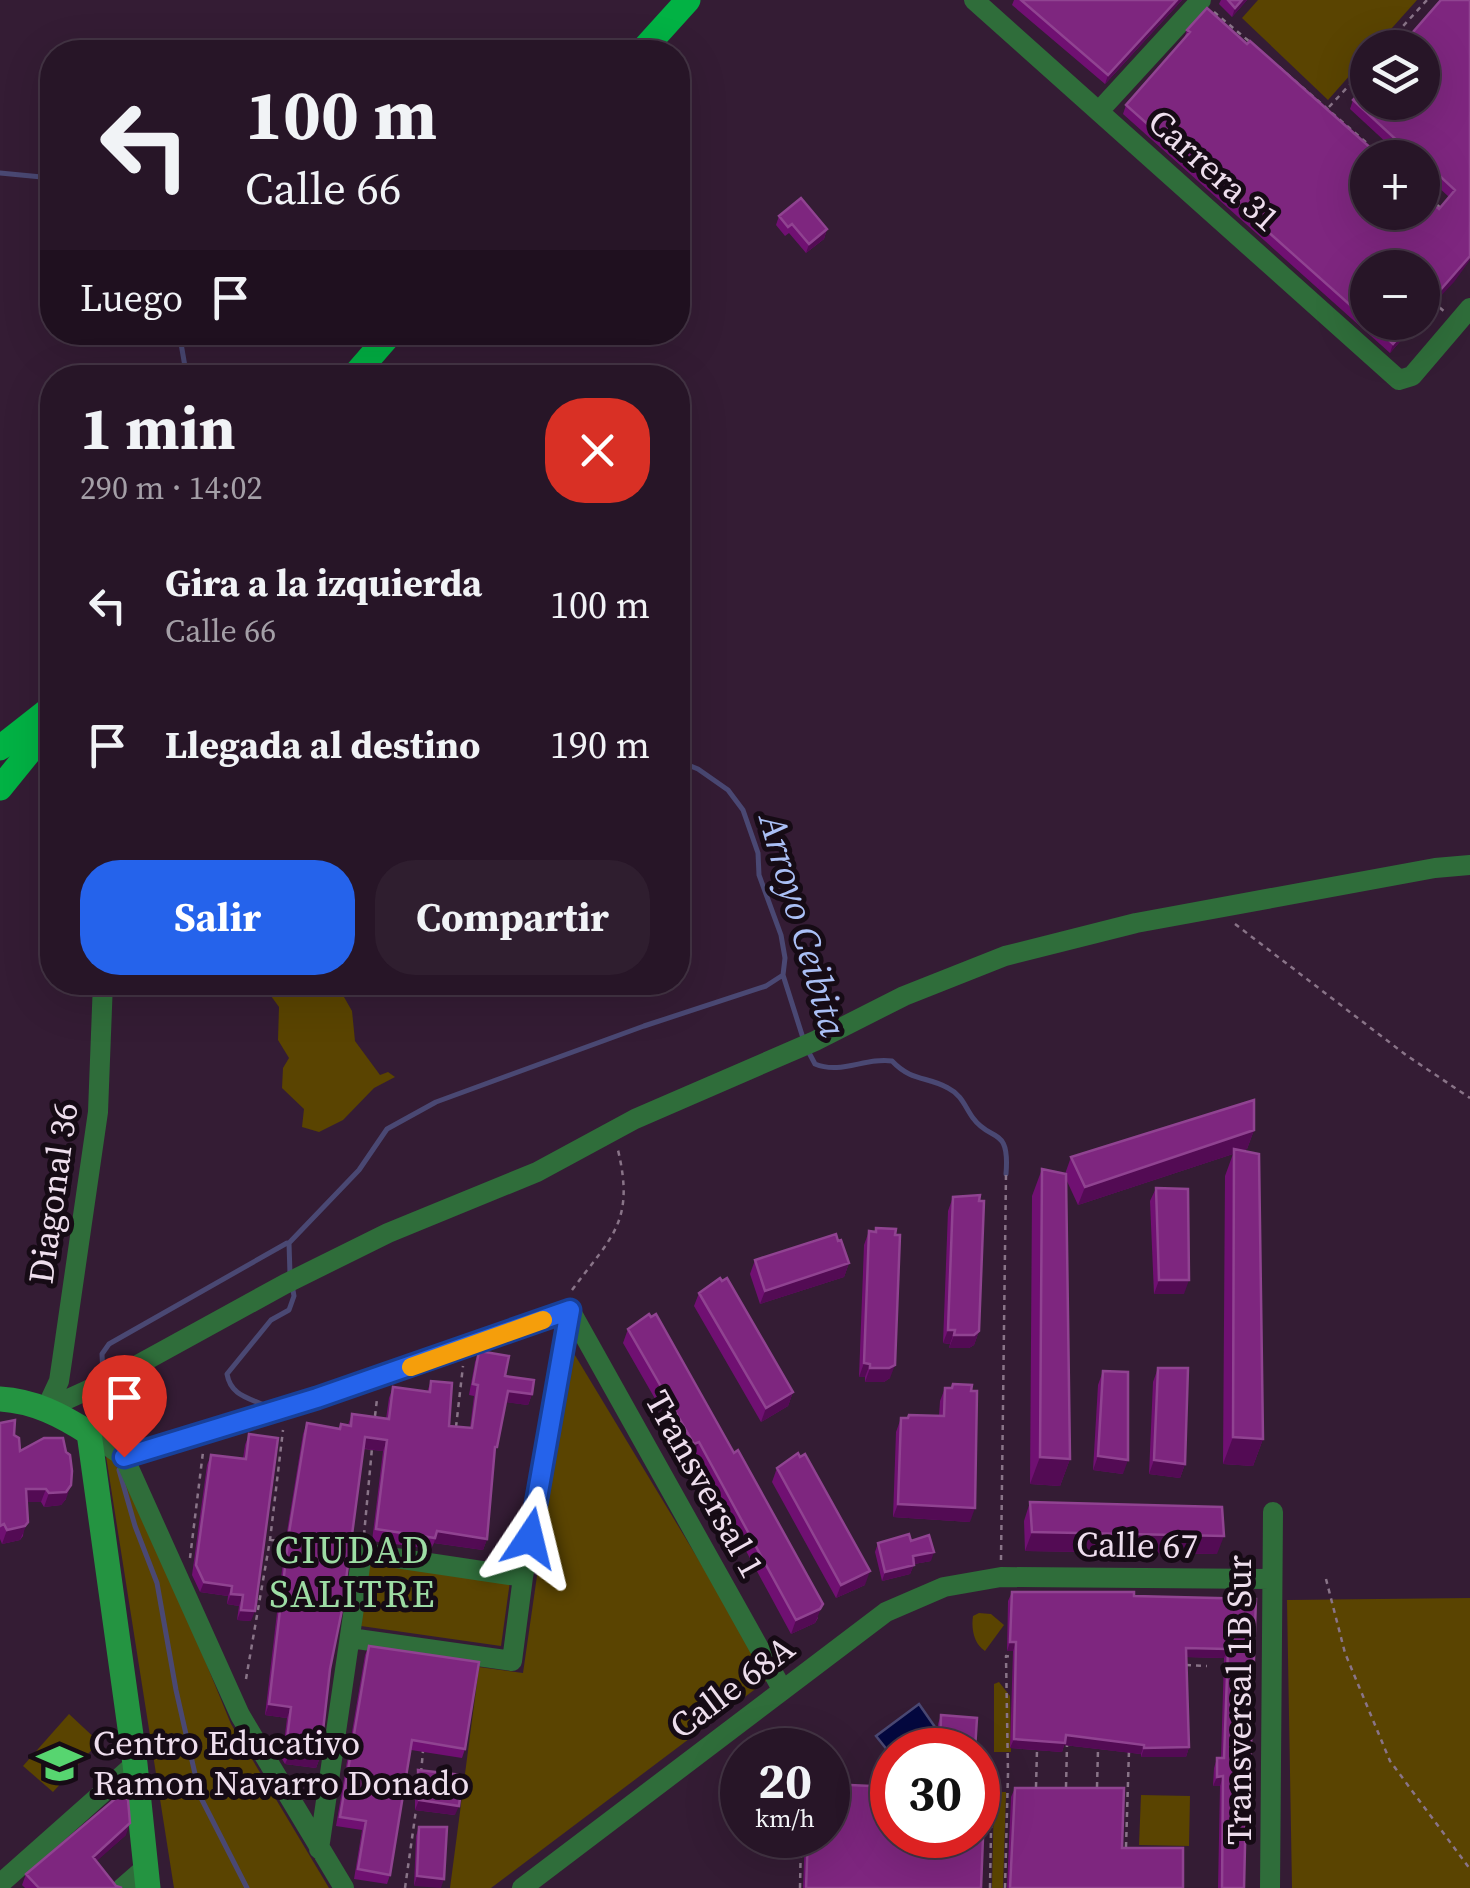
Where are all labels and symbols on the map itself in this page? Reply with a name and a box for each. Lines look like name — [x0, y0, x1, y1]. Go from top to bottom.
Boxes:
street label: Carrera 31 — [1138, 98, 1290, 242]
water label: Arroyo Ceibita — [746, 805, 860, 1043]
street label: Diagonal 36 — [17, 1099, 89, 1287]
pin — [82, 1355, 167, 1458]
street label: Transversal 1 — [634, 1382, 776, 1586]
position arrow — [478, 1486, 582, 1590]
street label: Calle 67 — [1076, 1520, 1198, 1570]
district label: CIUDAD SALITRE — [269, 1524, 437, 1620]
street label: Transversal 1B Sur — [1215, 1555, 1263, 1845]
street label: Calle 68A — [660, 1624, 804, 1750]
place label: Centro Educativo Ramon Navarro Donado — [93, 1719, 470, 1807]
speed limit sign: 30 — [870, 1728, 1000, 1858]
school or university icon: Centro Educativo Ramon Navarro Donado — [36, 1739, 84, 1787]

